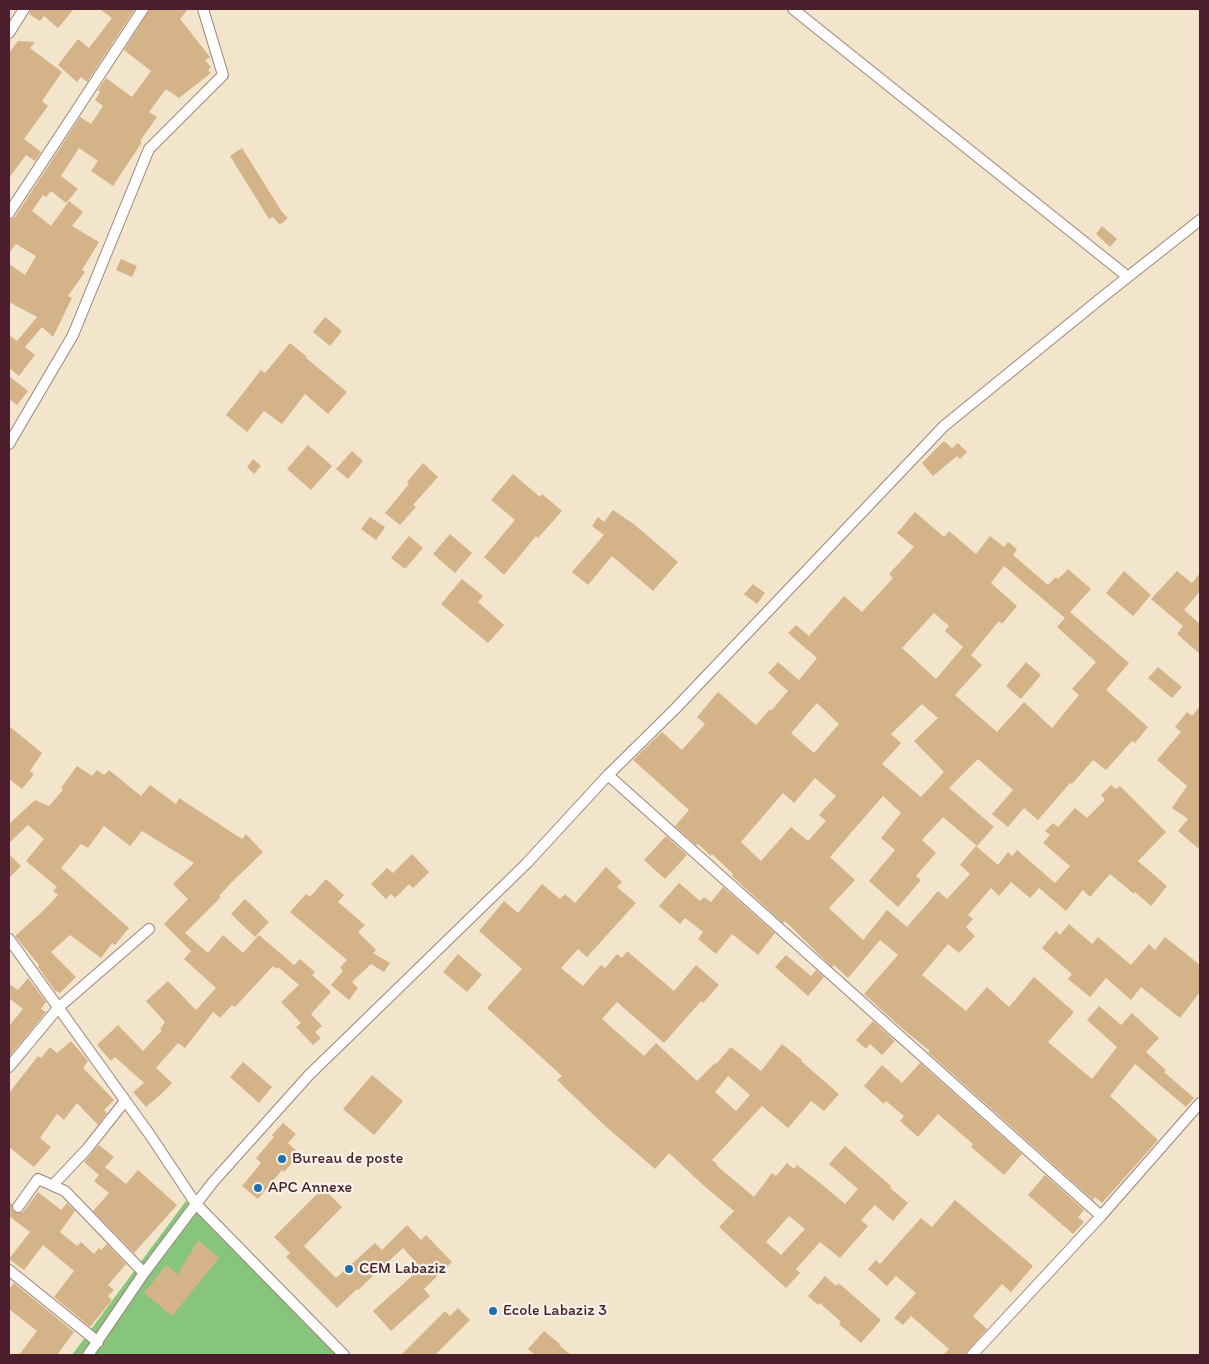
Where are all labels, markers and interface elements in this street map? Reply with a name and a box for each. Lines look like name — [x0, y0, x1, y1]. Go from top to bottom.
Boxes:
place label: Bureau de poste — [292, 1149, 403, 1169]
marker: Bureau de poste — [276, 1153, 288, 1165]
place label: APC Annexe — [268, 1178, 352, 1198]
marker: APC Annexe — [252, 1182, 264, 1194]
place label: CEM Labaziz — [359, 1259, 446, 1279]
marker: CEM Labaziz — [343, 1263, 355, 1275]
place label: Ecole Labaziz 3 — [503, 1301, 607, 1321]
marker: Ecole Labaziz 3 — [487, 1305, 499, 1317]

